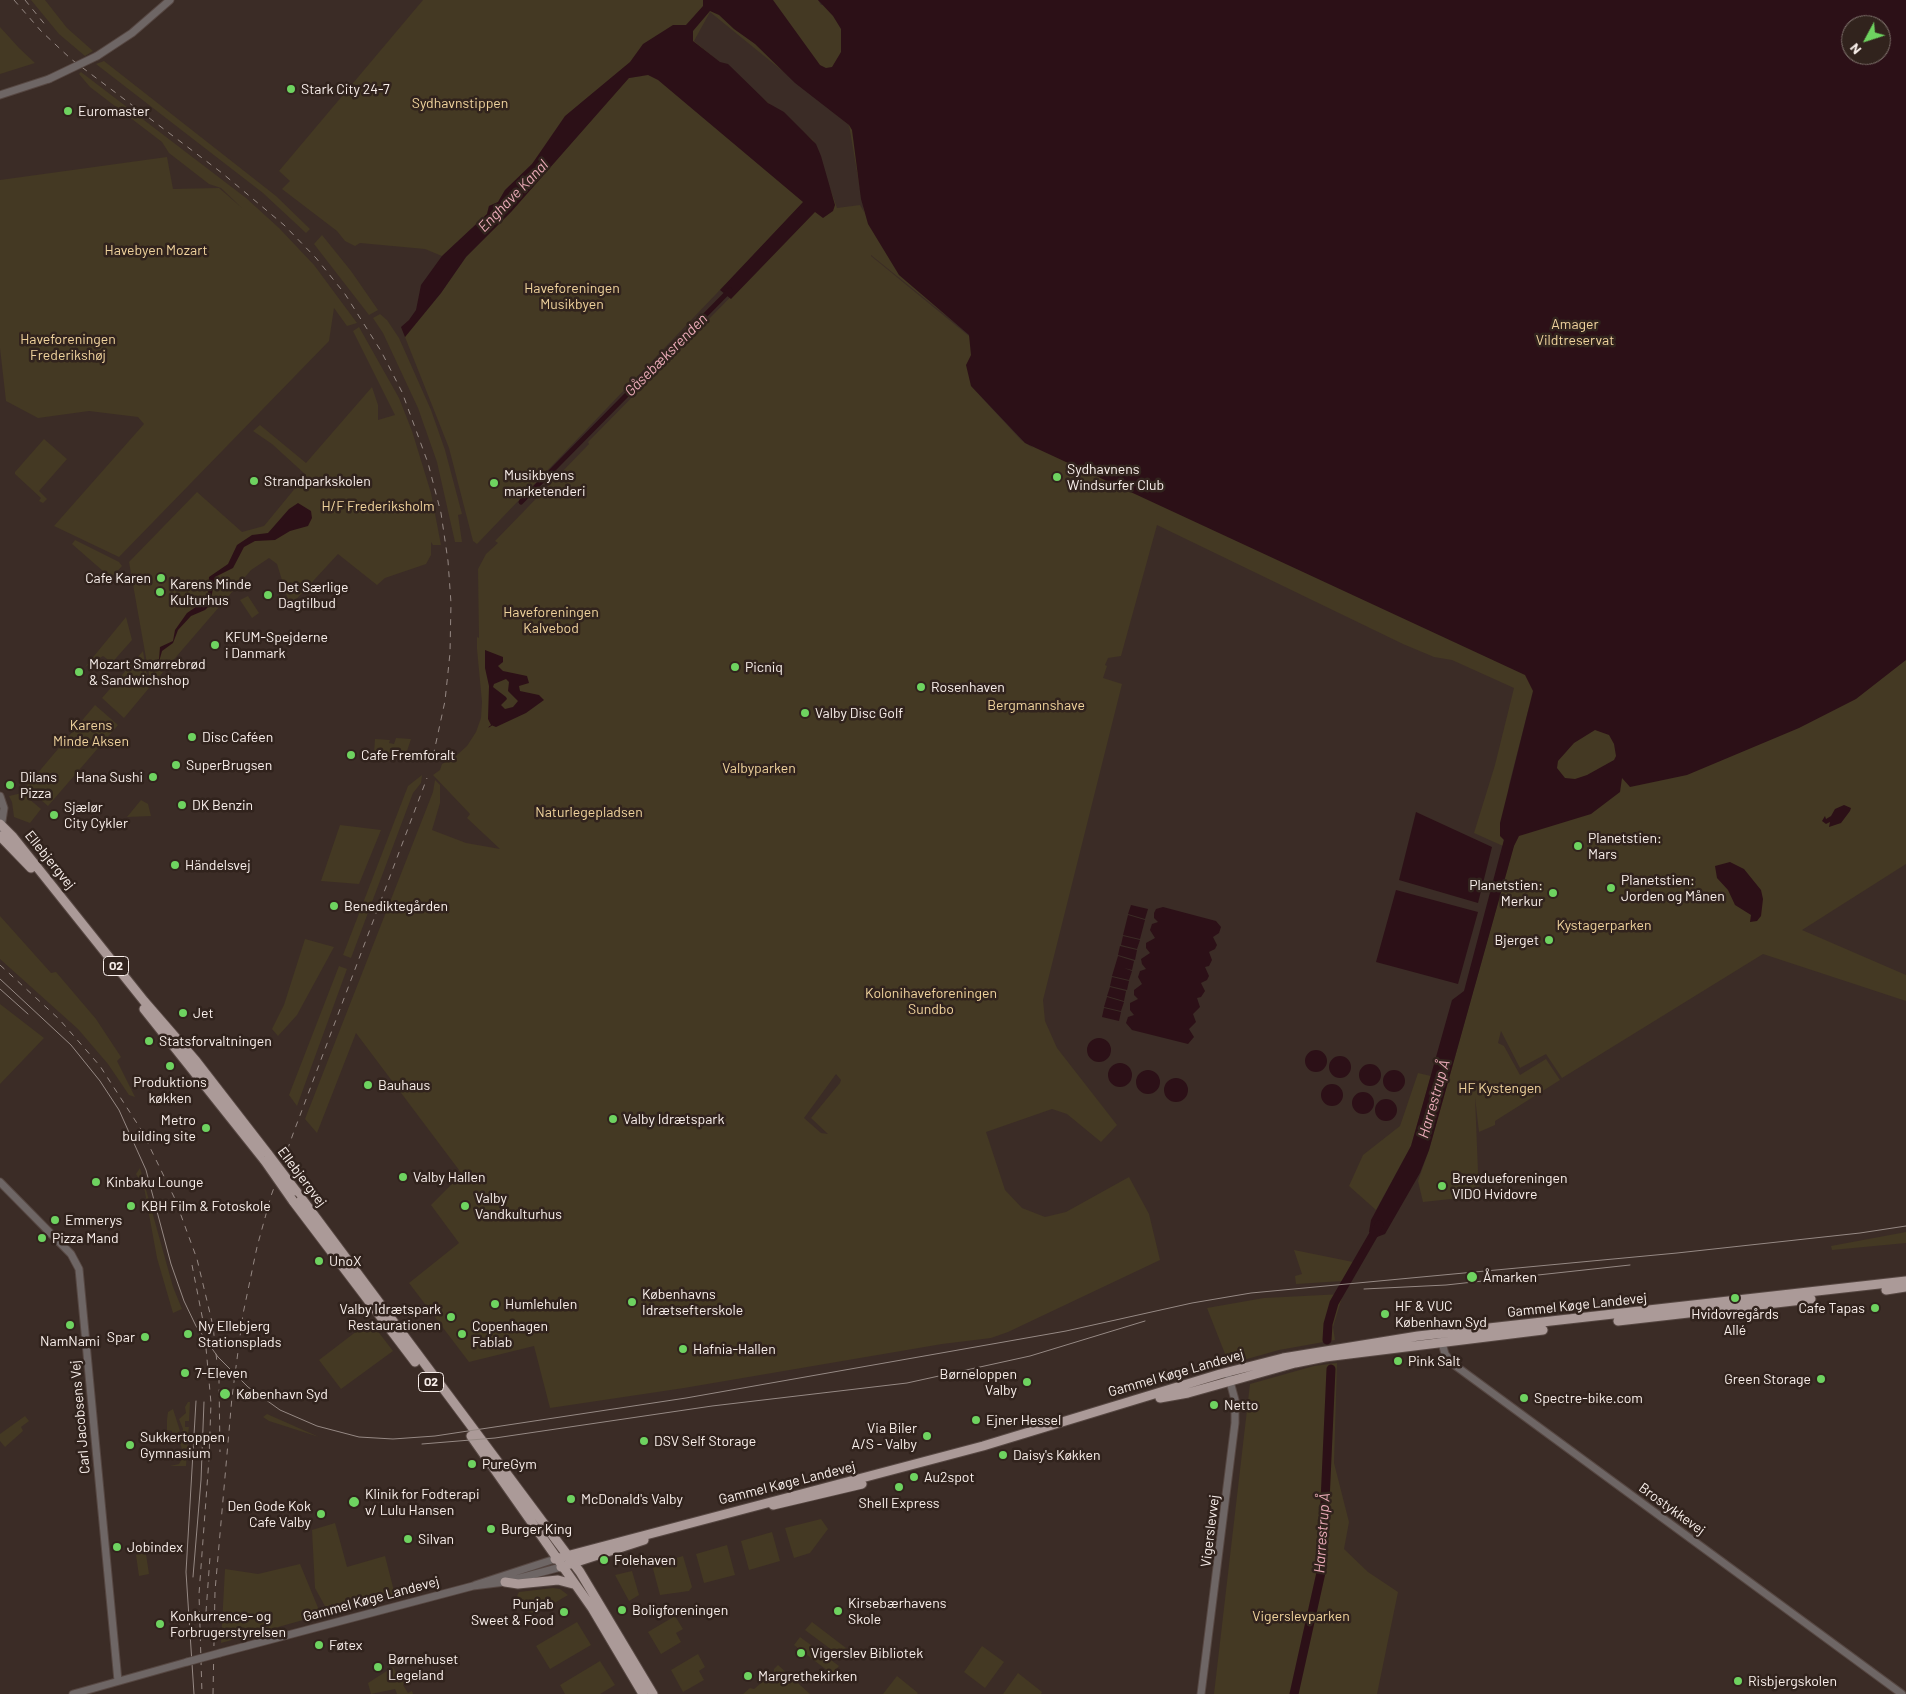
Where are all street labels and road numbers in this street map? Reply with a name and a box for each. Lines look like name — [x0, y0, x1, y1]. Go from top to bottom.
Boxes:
street label: Ellebjergvej — [21, 827, 79, 893]
road number: O2 — [104, 956, 128, 976]
street label: Ellebjergvej — [274, 1144, 330, 1210]
street label: Gammel Køge Landevej — [1506, 1289, 1648, 1321]
street label: Gammel Køge Landevej — [1106, 1346, 1246, 1400]
street label: Carl Jacobsens Vej — [67, 1359, 93, 1475]
road number: O2 — [418, 1372, 444, 1391]
street label: Gammel Køge Landevej — [717, 1458, 857, 1508]
street label: Brostykkevej — [1635, 1479, 1709, 1539]
street label: Vigerslevvej — [1197, 1494, 1223, 1568]
street label: Gammel Køge Landevej — [301, 1573, 441, 1625]

